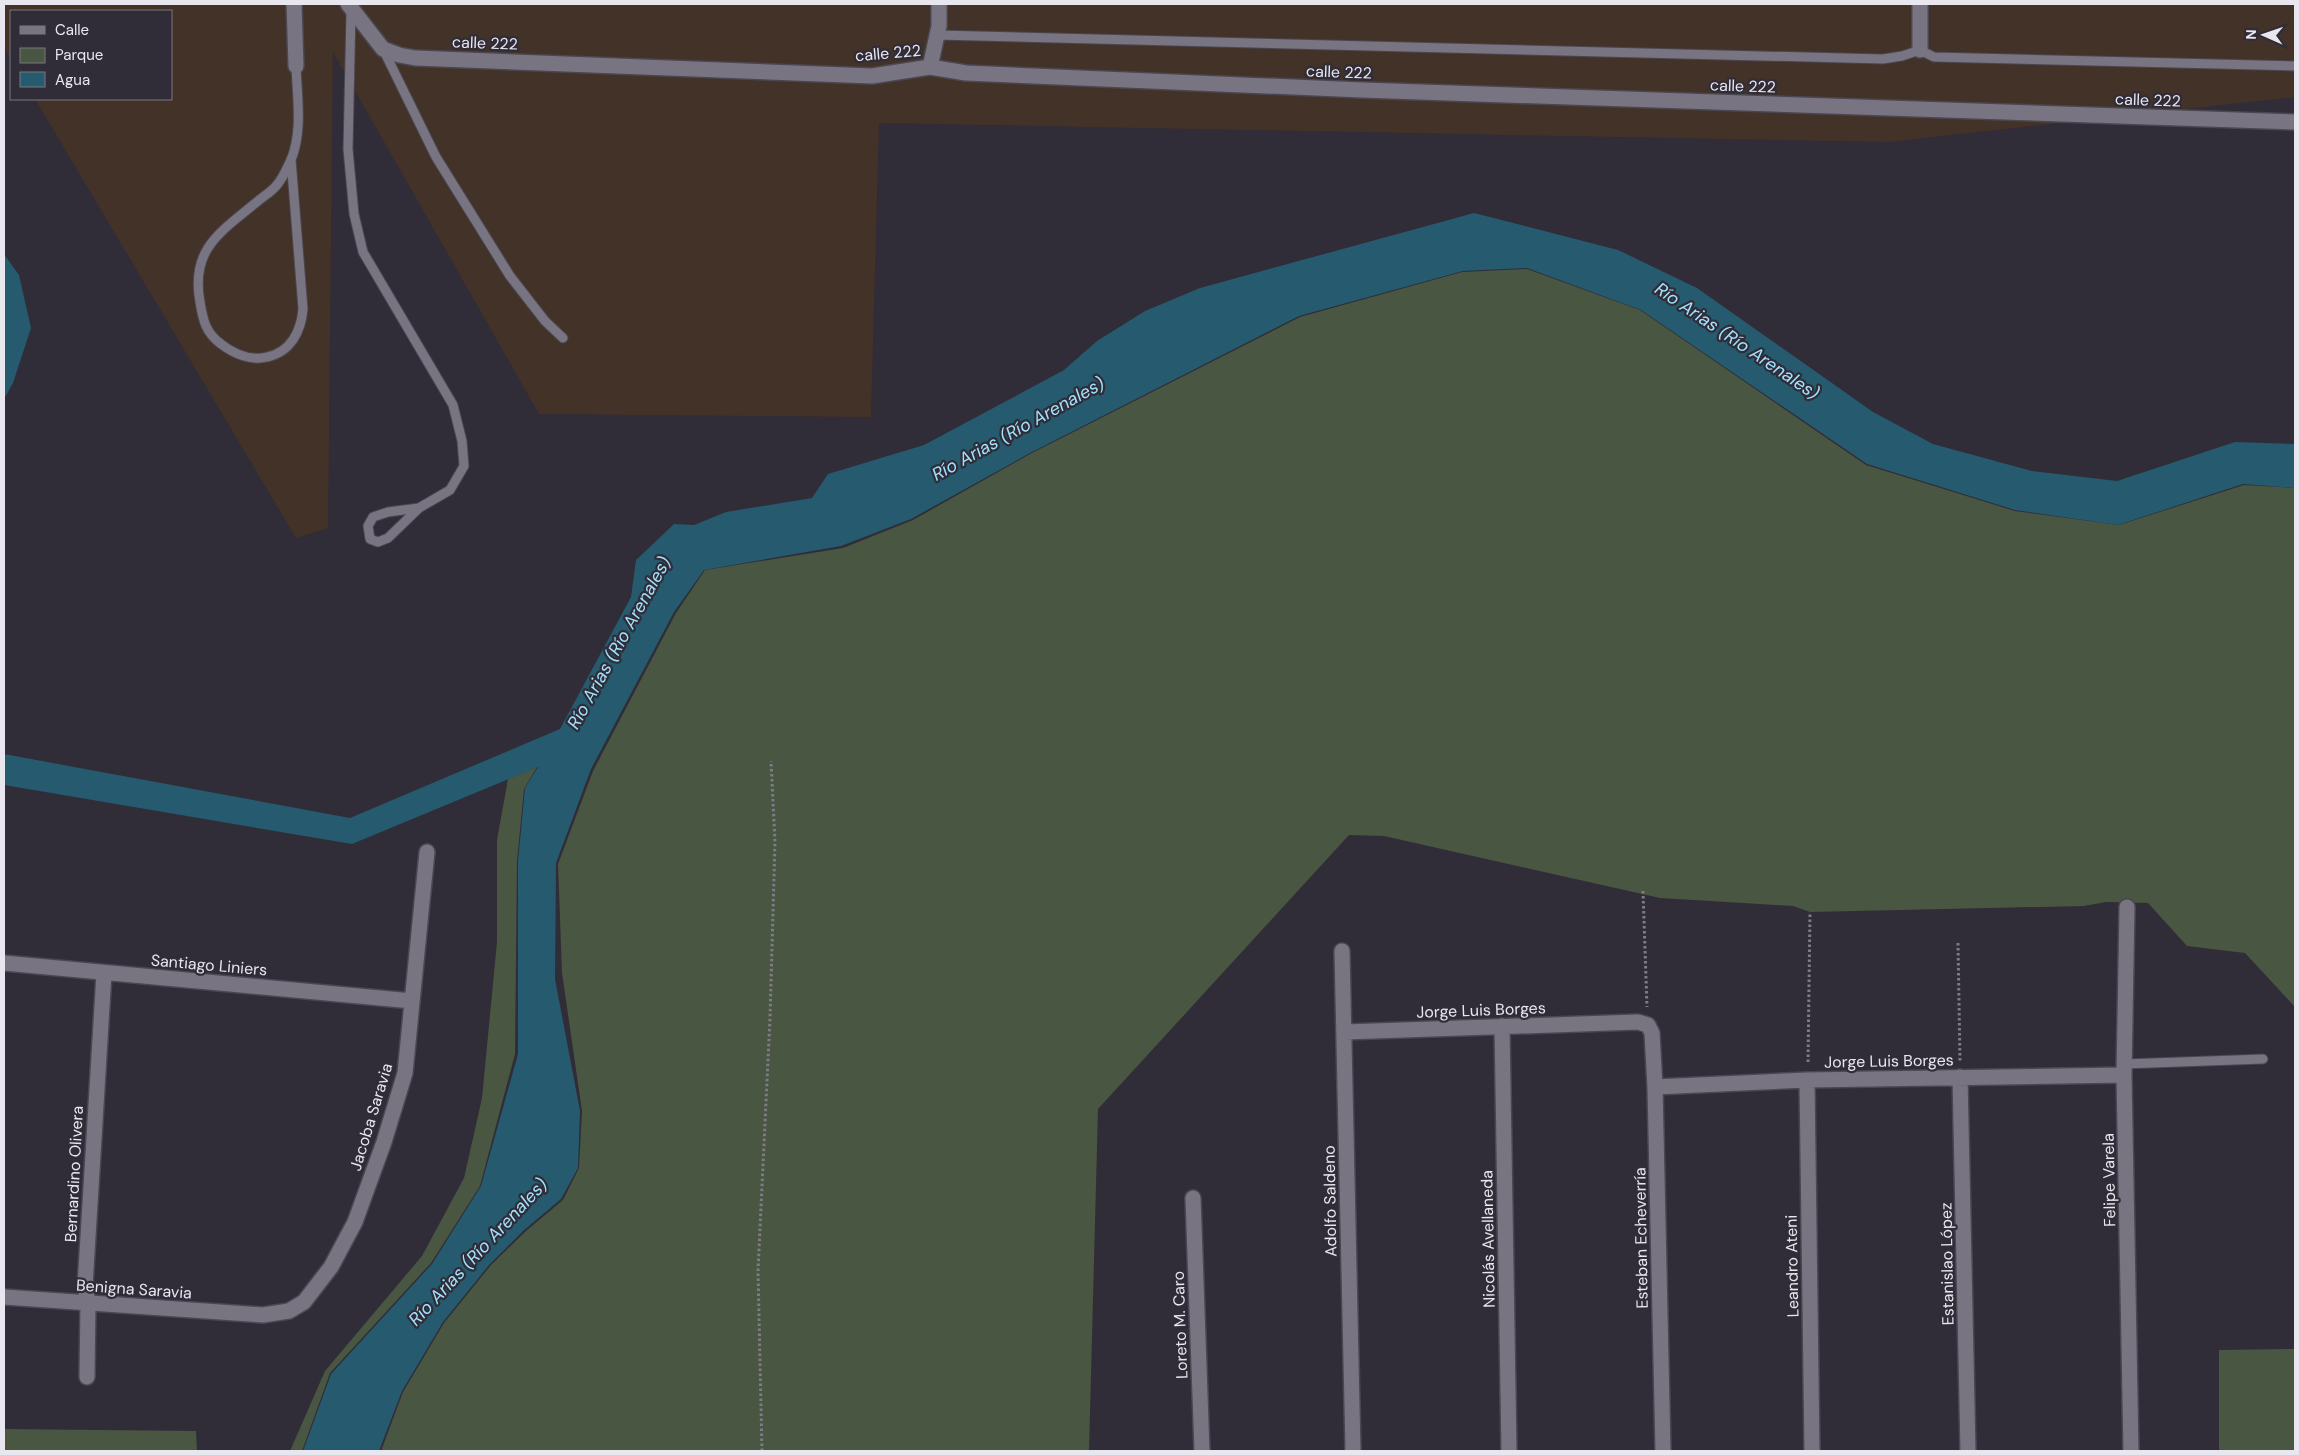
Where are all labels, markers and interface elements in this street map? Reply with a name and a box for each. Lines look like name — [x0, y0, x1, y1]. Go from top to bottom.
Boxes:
legend — [10, 10, 172, 100]
north arrow — [2239, 10, 2289, 60]
text: Calle — [55, 20, 89, 40]
text: N — [2242, 29, 2260, 40]
street label: calle 222 — [452, 31, 518, 55]
street label: calle 222 — [854, 40, 922, 66]
text: Parque — [55, 45, 103, 65]
street label: calle 222 — [1306, 60, 1372, 84]
text: Agua — [55, 70, 90, 90]
street label: calle 222 — [1710, 74, 1776, 98]
street label: calle 222 — [2115, 88, 2181, 112]
water label: Río Arias (Río Arenales) — [1650, 277, 1824, 405]
water label: Río Arias (Río Arenales) — [928, 371, 1109, 486]
water label: Río Arias (Río Arenales) — [562, 552, 677, 733]
street label: Santiago Liniers — [150, 949, 268, 981]
street label: Jorge Luis Borges — [1416, 997, 1546, 1023]
street label: Jorge Luis Borges — [1824, 1049, 1954, 1073]
street label: Jacoba Saravia — [345, 1061, 397, 1173]
street label: Bernardino Olivera — [60, 1105, 88, 1243]
street label: Felipe Varela — [2098, 1133, 2120, 1227]
street label: Adolfo Saldeno — [1319, 1145, 1341, 1257]
street label: Esteban Echeverría — [1629, 1167, 1653, 1309]
street label: Nicolás Avellaneda — [1476, 1170, 1500, 1308]
water label: Río Arias (Río Arenales) — [403, 1173, 553, 1331]
street label: Estanislao López — [1935, 1202, 1959, 1326]
street label: Leandro Ateni — [1781, 1215, 1803, 1317]
street label: Loreto M. Caro — [1168, 1271, 1192, 1379]
street label: Benigna Saravia — [75, 1274, 193, 1304]

